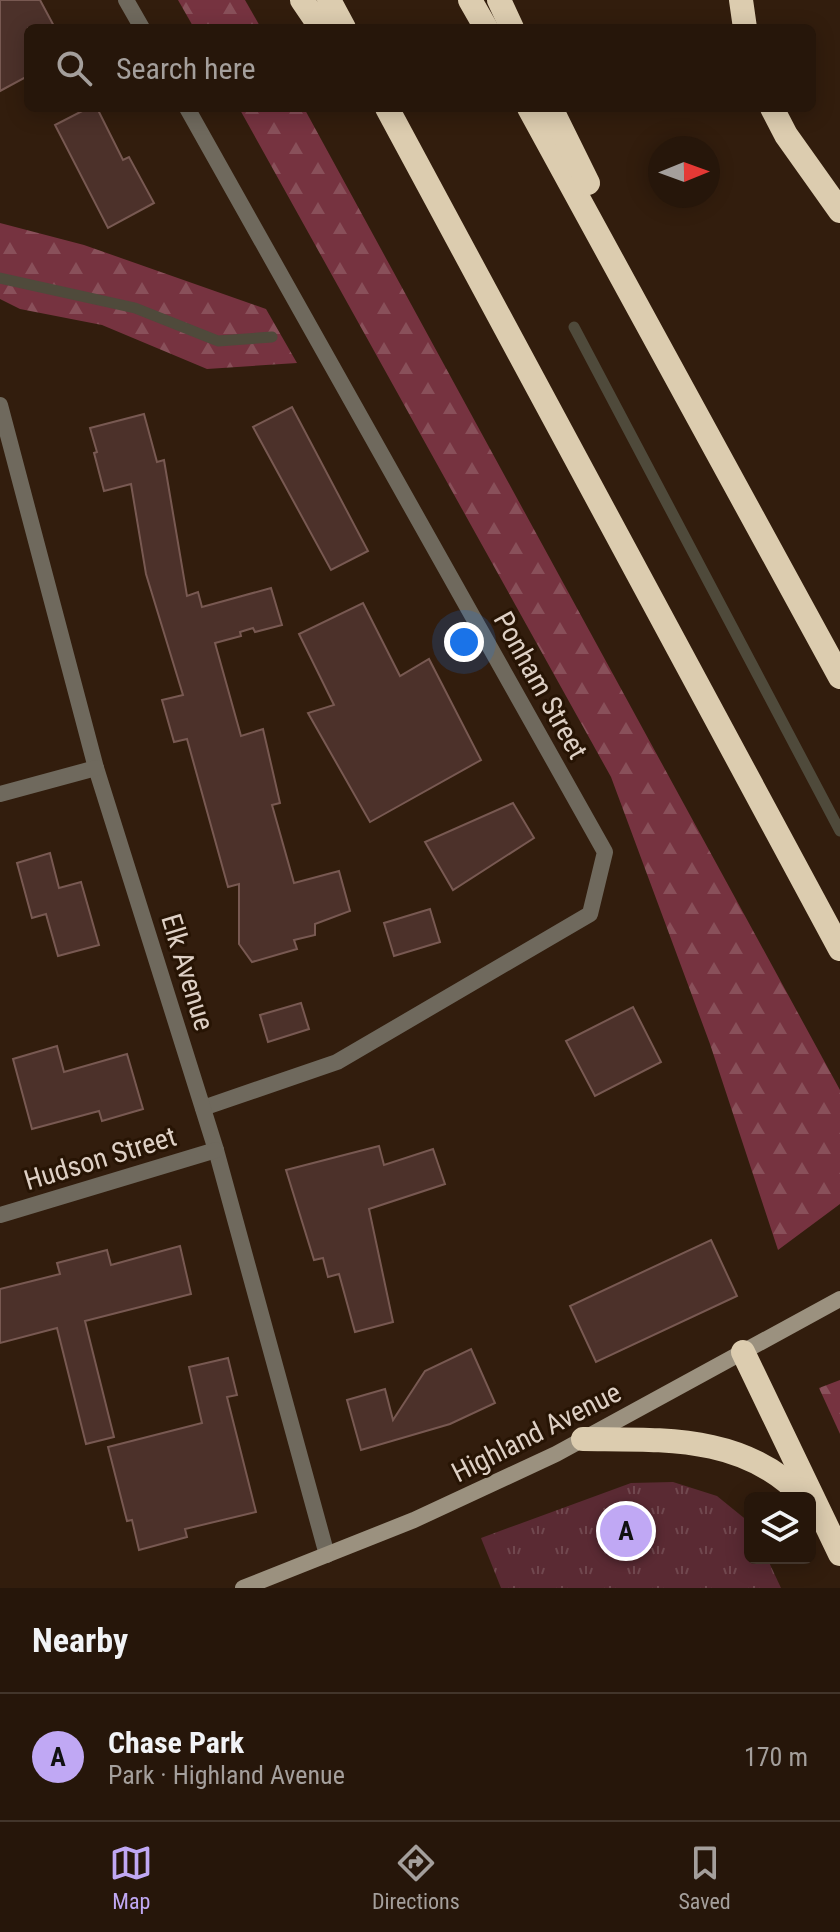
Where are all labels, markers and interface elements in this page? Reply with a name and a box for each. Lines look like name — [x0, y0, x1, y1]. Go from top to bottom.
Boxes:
search box — [24, 24, 816, 112]
icon: search — [52, 46, 96, 90]
text: Search here — [116, 51, 256, 86]
north arrow — [648, 136, 720, 208]
street label: Ponham Street — [487, 606, 595, 765]
your location — [444, 622, 484, 662]
street label: Elk Avenue — [154, 910, 221, 1034]
street label: Hudson Street — [20, 1120, 180, 1197]
street label: Highland Avenue — [446, 1376, 626, 1489]
map controls — [744, 1492, 816, 1564]
button: layers — [744, 1492, 816, 1564]
pin: A — [600, 1501, 652, 1561]
text: Nearby — [32, 1620, 128, 1660]
text: Chase Park — [108, 1725, 244, 1760]
text: A — [50, 1742, 66, 1772]
text: 170 m — [744, 1742, 808, 1772]
text: Park · Highland Avenue — [108, 1760, 345, 1790]
tab: Map — [109, 1841, 153, 1914]
tab: Directions — [372, 1841, 460, 1914]
tab: Saved — [678, 1841, 731, 1914]

